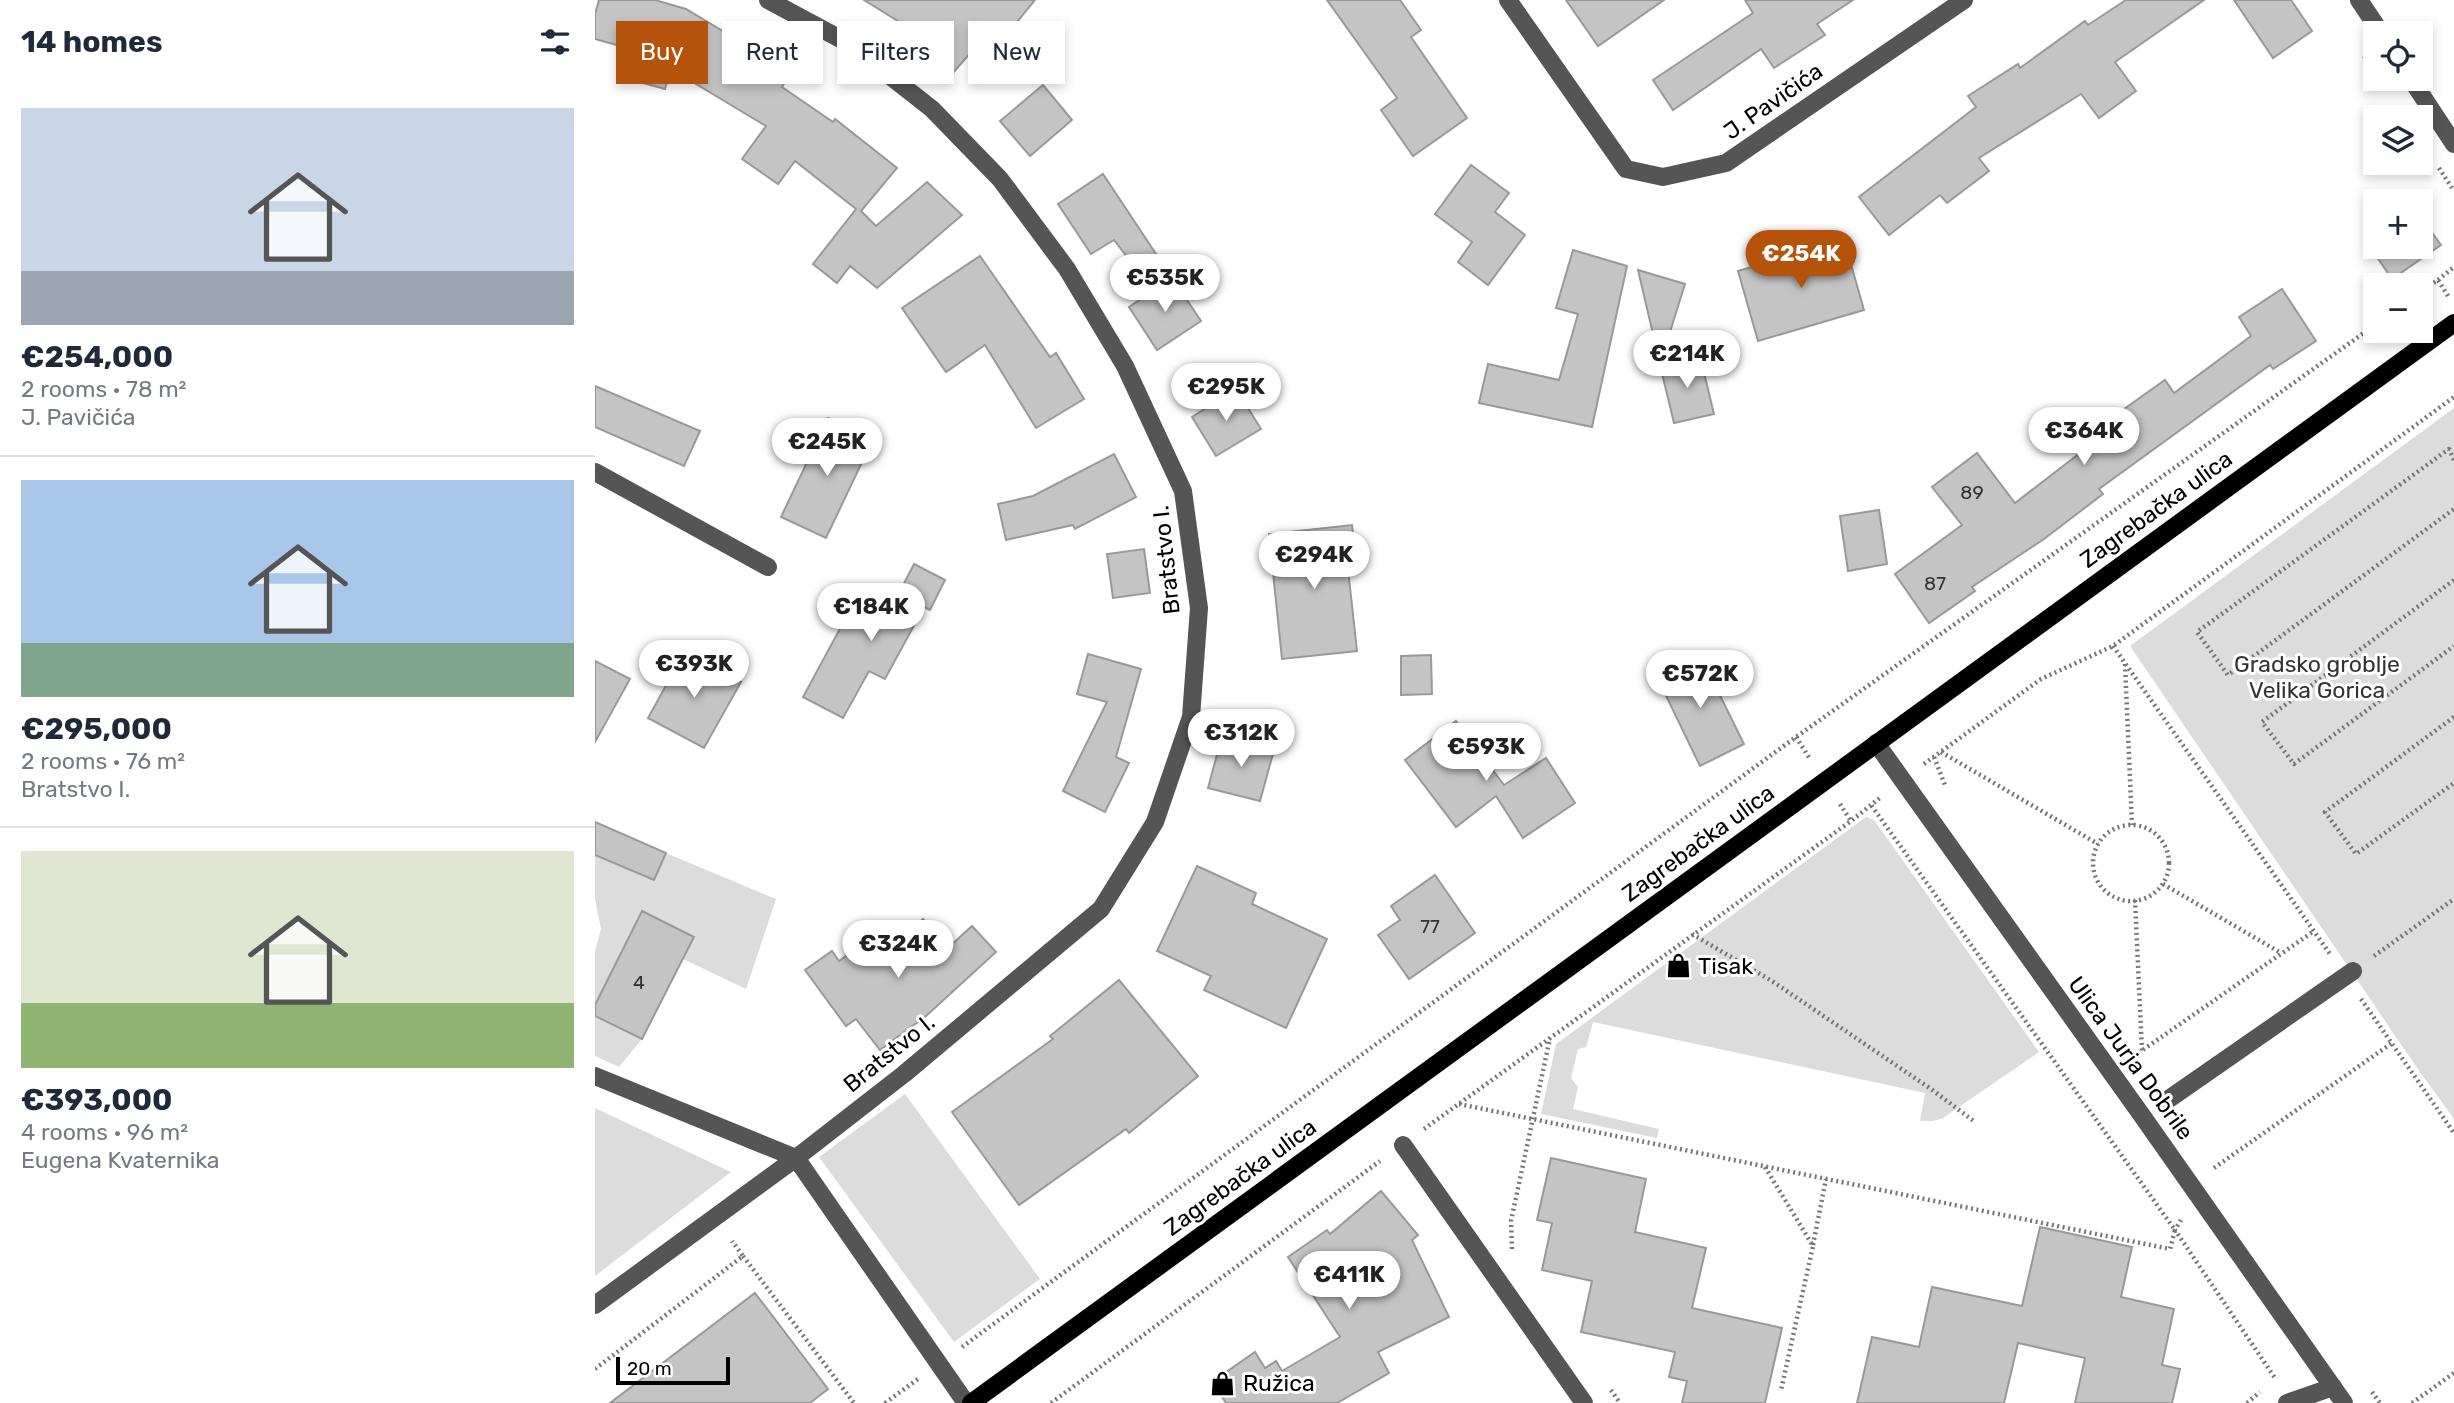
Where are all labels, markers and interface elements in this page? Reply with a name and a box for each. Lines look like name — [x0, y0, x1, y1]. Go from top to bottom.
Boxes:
chip: Buy — [616, 21, 708, 84]
chip: Rent — [722, 21, 823, 84]
chip: Filters — [837, 21, 954, 84]
chip: New — [968, 21, 1065, 84]
map controls — [2363, 21, 2433, 343]
button: locate — [2363, 21, 2433, 91]
icon: filters — [536, 23, 574, 61]
text: 14 homes — [21, 24, 163, 60]
street label: J. Pavičića — [1718, 57, 1828, 145]
button: layers — [2363, 105, 2433, 175]
icon: home — [235, 154, 361, 280]
button: + — [2363, 189, 2433, 259]
pin: €254K — [1752, 230, 1850, 290]
text: €254K — [1762, 239, 1840, 267]
pin: €535K — [1116, 254, 1214, 314]
text: €535K — [1126, 263, 1204, 291]
button: − — [2363, 273, 2433, 343]
pin: €214K — [1638, 330, 1736, 390]
text: €254,000 — [21, 339, 173, 375]
text: €214K — [1649, 339, 1725, 367]
pin: €295K — [1177, 364, 1275, 423]
text: €295K — [1187, 372, 1265, 400]
text: 2 rooms · 78 m² — [21, 375, 186, 403]
text: J. Pavičića — [21, 403, 136, 431]
pin: €364K — [2035, 407, 2133, 467]
text: €364K — [2044, 416, 2124, 444]
pin: €245K — [778, 419, 876, 478]
text: €245K — [788, 427, 866, 455]
street label: Zagrebačka ulica — [2075, 444, 2237, 574]
house number: 89 — [1960, 481, 1984, 504]
street label: Bratstvo I. — [1146, 504, 1186, 616]
icon: home — [235, 526, 361, 652]
pin: €294K — [1265, 532, 1363, 591]
text: €294K — [1275, 540, 1353, 568]
house number: 87 — [1924, 572, 1946, 595]
pin: €184K — [822, 584, 920, 643]
text: €184K — [833, 592, 909, 620]
pin: €393K — [645, 640, 743, 700]
text: €393K — [655, 649, 733, 677]
pin: €572K — [1651, 650, 1749, 710]
park label: Gradsko groblje Velika Gorica — [2234, 650, 2400, 704]
text: €572K — [1662, 659, 1738, 687]
pin: €312K — [1192, 710, 1290, 769]
text: €295,000 — [21, 711, 172, 747]
text: €312K — [1204, 718, 1278, 746]
pin: €593K — [1437, 724, 1535, 783]
text: €593K — [1447, 732, 1525, 760]
text: 2 rooms · 76 m² — [21, 747, 185, 775]
text: Bratstvo I. — [21, 775, 130, 803]
street label: Zagrebačka ulica — [1617, 778, 1779, 908]
icon: home — [235, 897, 361, 1023]
house number: 77 — [1420, 915, 1440, 938]
pin: €324K — [849, 920, 947, 980]
text: €324K — [858, 929, 938, 957]
shop icon: Tisak — [1664, 952, 1692, 980]
place label: Tisak — [1698, 952, 1753, 980]
house number: 4 — [633, 971, 645, 994]
street label: Ulica Jurja Dobrile — [2062, 971, 2200, 1145]
street label: Bratstvo I. — [838, 1008, 940, 1098]
text: €393,000 — [21, 1082, 172, 1118]
street label: Zagrebačka ulica — [1159, 1112, 1321, 1242]
text: 4 rooms · 96 m² — [21, 1118, 188, 1146]
text: Eugena Kvaternika — [21, 1146, 220, 1174]
pin: €411K — [1300, 1252, 1398, 1311]
text: €411K — [1313, 1260, 1385, 1288]
scale bar — [616, 1354, 730, 1386]
text: 20 m — [627, 1357, 672, 1380]
shop icon: Ružica — [1209, 1369, 1237, 1397]
place label: Ružica — [1243, 1369, 1315, 1397]

